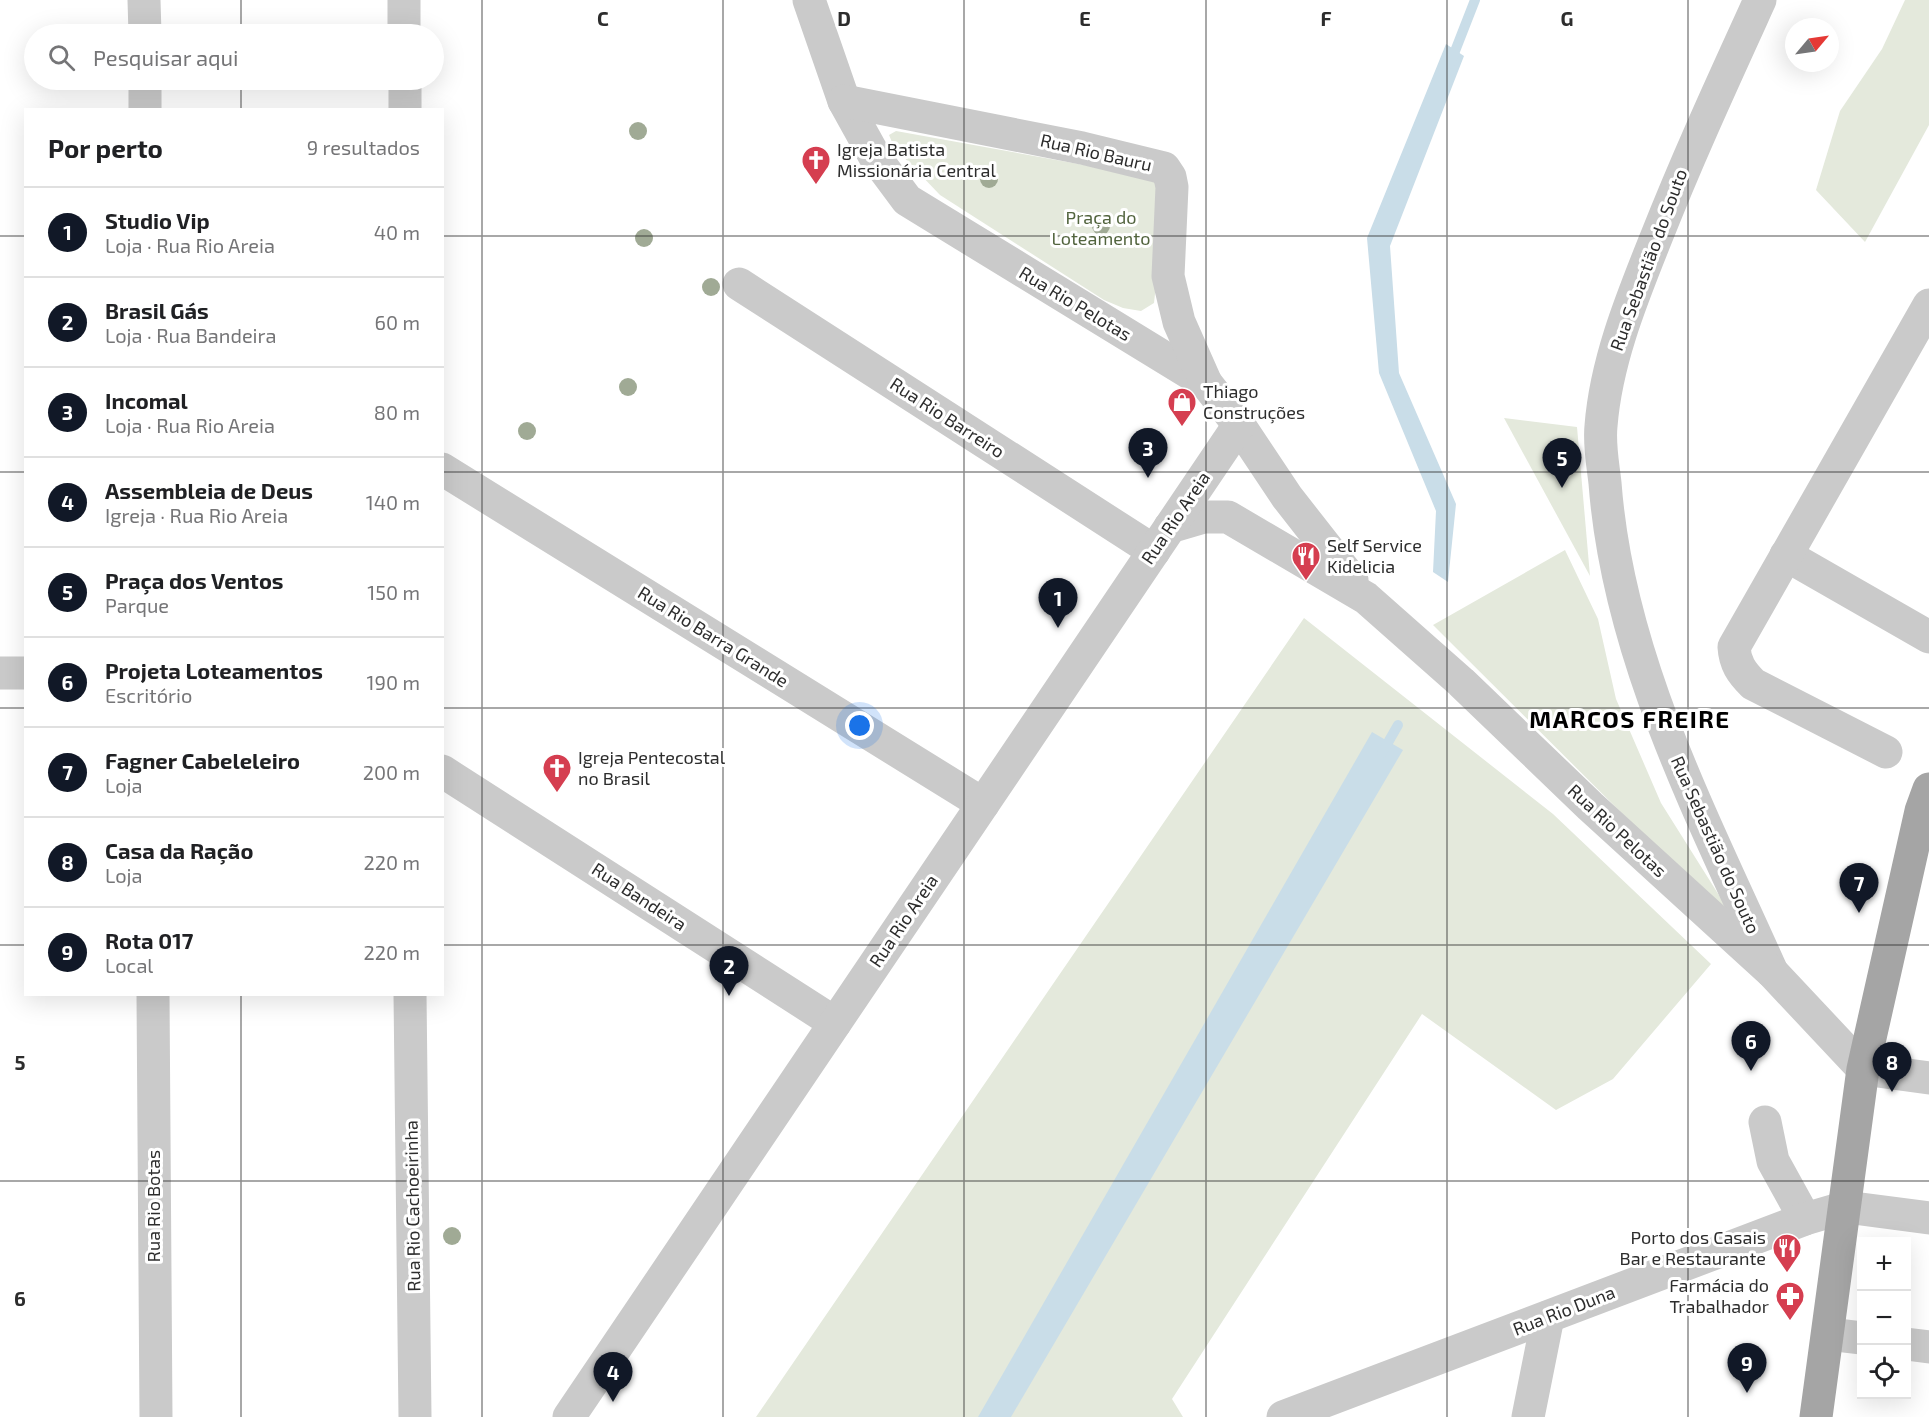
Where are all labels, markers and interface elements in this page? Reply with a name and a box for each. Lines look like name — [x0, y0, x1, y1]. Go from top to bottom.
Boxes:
text: C — [597, 6, 609, 30]
text: D — [837, 6, 851, 30]
text: E — [1079, 6, 1091, 30]
text: F — [1320, 6, 1332, 30]
text: G — [1561, 6, 1573, 30]
north arrow — [1785, 18, 1839, 72]
search box — [24, 24, 444, 90]
icon: search — [45, 41, 78, 74]
text: Pesquisar aqui — [93, 44, 239, 70]
street label: Rua Rio Bauru — [1038, 128, 1154, 176]
text: Por perto — [48, 132, 163, 163]
text: 9 resultados — [307, 135, 420, 159]
place label: Igreja Batista Missionária Central — [837, 138, 996, 181]
church icon: Igreja Batista Missionária Central — [800, 144, 832, 186]
street label: Rua Sebastião do Souto — [1605, 166, 1691, 354]
park label: Praça do Loteamento — [1052, 206, 1150, 249]
text: Studio Vip — [105, 207, 210, 233]
text: 1 — [63, 220, 72, 244]
text: 40 m — [374, 220, 420, 244]
text: Loja · Rua Rio Areia — [105, 233, 275, 257]
street label: Rua Rio Pelotas — [1016, 261, 1135, 345]
text: Brasil Gás — [105, 297, 209, 323]
text: 2 — [62, 310, 73, 334]
text: 60 m — [375, 310, 420, 334]
text: Loja · Rua Bandeira — [105, 323, 277, 347]
street label: Rua Rio Barreiro — [886, 372, 1009, 462]
place label: Thiago Construções — [1203, 380, 1305, 424]
shop icon: Thiago Construções — [1166, 386, 1198, 428]
text: Incomal — [105, 387, 188, 413]
text: 3 — [62, 400, 73, 424]
text: 80 m — [374, 400, 420, 424]
text: Loja · Rua Rio Areia — [105, 413, 275, 437]
pin: 3 — [1128, 428, 1168, 478]
pin: 5 — [1542, 438, 1582, 488]
street label: Rua Rio Areia — [1136, 467, 1214, 568]
text: Assembleia de Deus — [105, 477, 313, 503]
text: 4 — [61, 490, 74, 514]
text: 140 m — [366, 490, 420, 514]
text: Igreja · Rua Rio Areia — [105, 503, 288, 527]
place label: Self Service Kidelicia — [1327, 534, 1422, 577]
restaurant icon: Self Service Kidelicia — [1290, 540, 1322, 582]
text: Praça dos Ventos — [105, 567, 284, 593]
pin: 1 — [1038, 578, 1078, 628]
text: 5 — [62, 580, 73, 604]
text: 150 m — [367, 580, 420, 604]
street label: Rua Rio Barra Grande — [634, 581, 793, 691]
text: Parque — [105, 593, 169, 617]
text: Projeta Loteamentos — [105, 657, 323, 683]
text: 6 — [62, 670, 73, 694]
text: 190 m — [367, 670, 420, 694]
text: Escritório — [105, 683, 192, 707]
district label: MARCOS FREIRE — [1529, 704, 1731, 733]
your location — [845, 711, 874, 740]
place label: Igreja Pentecostal no Brasil — [578, 746, 726, 789]
text: Fagner Cabeleleiro — [105, 747, 300, 773]
church icon: Igreja Pentecostal no Brasil — [541, 752, 573, 794]
street label: Rua Sebastião do Souto — [1667, 752, 1765, 937]
text: 7 — [62, 760, 73, 784]
text: 200 m — [363, 760, 420, 784]
text: Loja — [105, 773, 143, 797]
street label: Rua Rio Pelotas — [1564, 779, 1672, 882]
text: Casa da Ração — [105, 837, 253, 863]
text: 8 — [61, 850, 74, 874]
text: 220 m — [363, 850, 420, 874]
street label: Rua Bandeira — [588, 857, 691, 935]
text: Loja — [105, 863, 143, 887]
pin: 7 — [1840, 864, 1878, 913]
street label: Rua Rio Areia — [864, 870, 942, 971]
text: Rota 017 — [105, 927, 193, 953]
text: 9 — [62, 940, 73, 964]
text: 220 m — [363, 940, 420, 964]
pin: 2 — [710, 946, 748, 996]
text: Local — [105, 953, 153, 977]
pin: 6 — [1732, 1022, 1770, 1071]
pin: 8 — [1872, 1042, 1912, 1092]
text: 5 — [14, 1050, 26, 1074]
street label: Rua Rio Cachoeirinha — [400, 1120, 424, 1292]
street label: Rua Rio Botas — [142, 1150, 164, 1262]
place label: Porto dos Casais Bar e Restaurante — [1619, 1226, 1766, 1269]
restaurant icon: Porto dos Casais Bar e Restaurante — [1771, 1232, 1803, 1274]
map controls — [1857, 1237, 1911, 1399]
button: + — [1857, 1237, 1911, 1291]
place label: Farmácia do Trabalhador — [1669, 1274, 1769, 1317]
pharmacy icon: Farmácia do Trabalhador — [1774, 1280, 1806, 1322]
street label: Rua Rio Duna — [1509, 1281, 1618, 1340]
text: 6 — [14, 1286, 26, 1310]
button: − — [1857, 1291, 1911, 1345]
pin: 9 — [1728, 1344, 1766, 1393]
button: locate — [1857, 1345, 1911, 1399]
pin: 4 — [594, 1352, 632, 1402]

